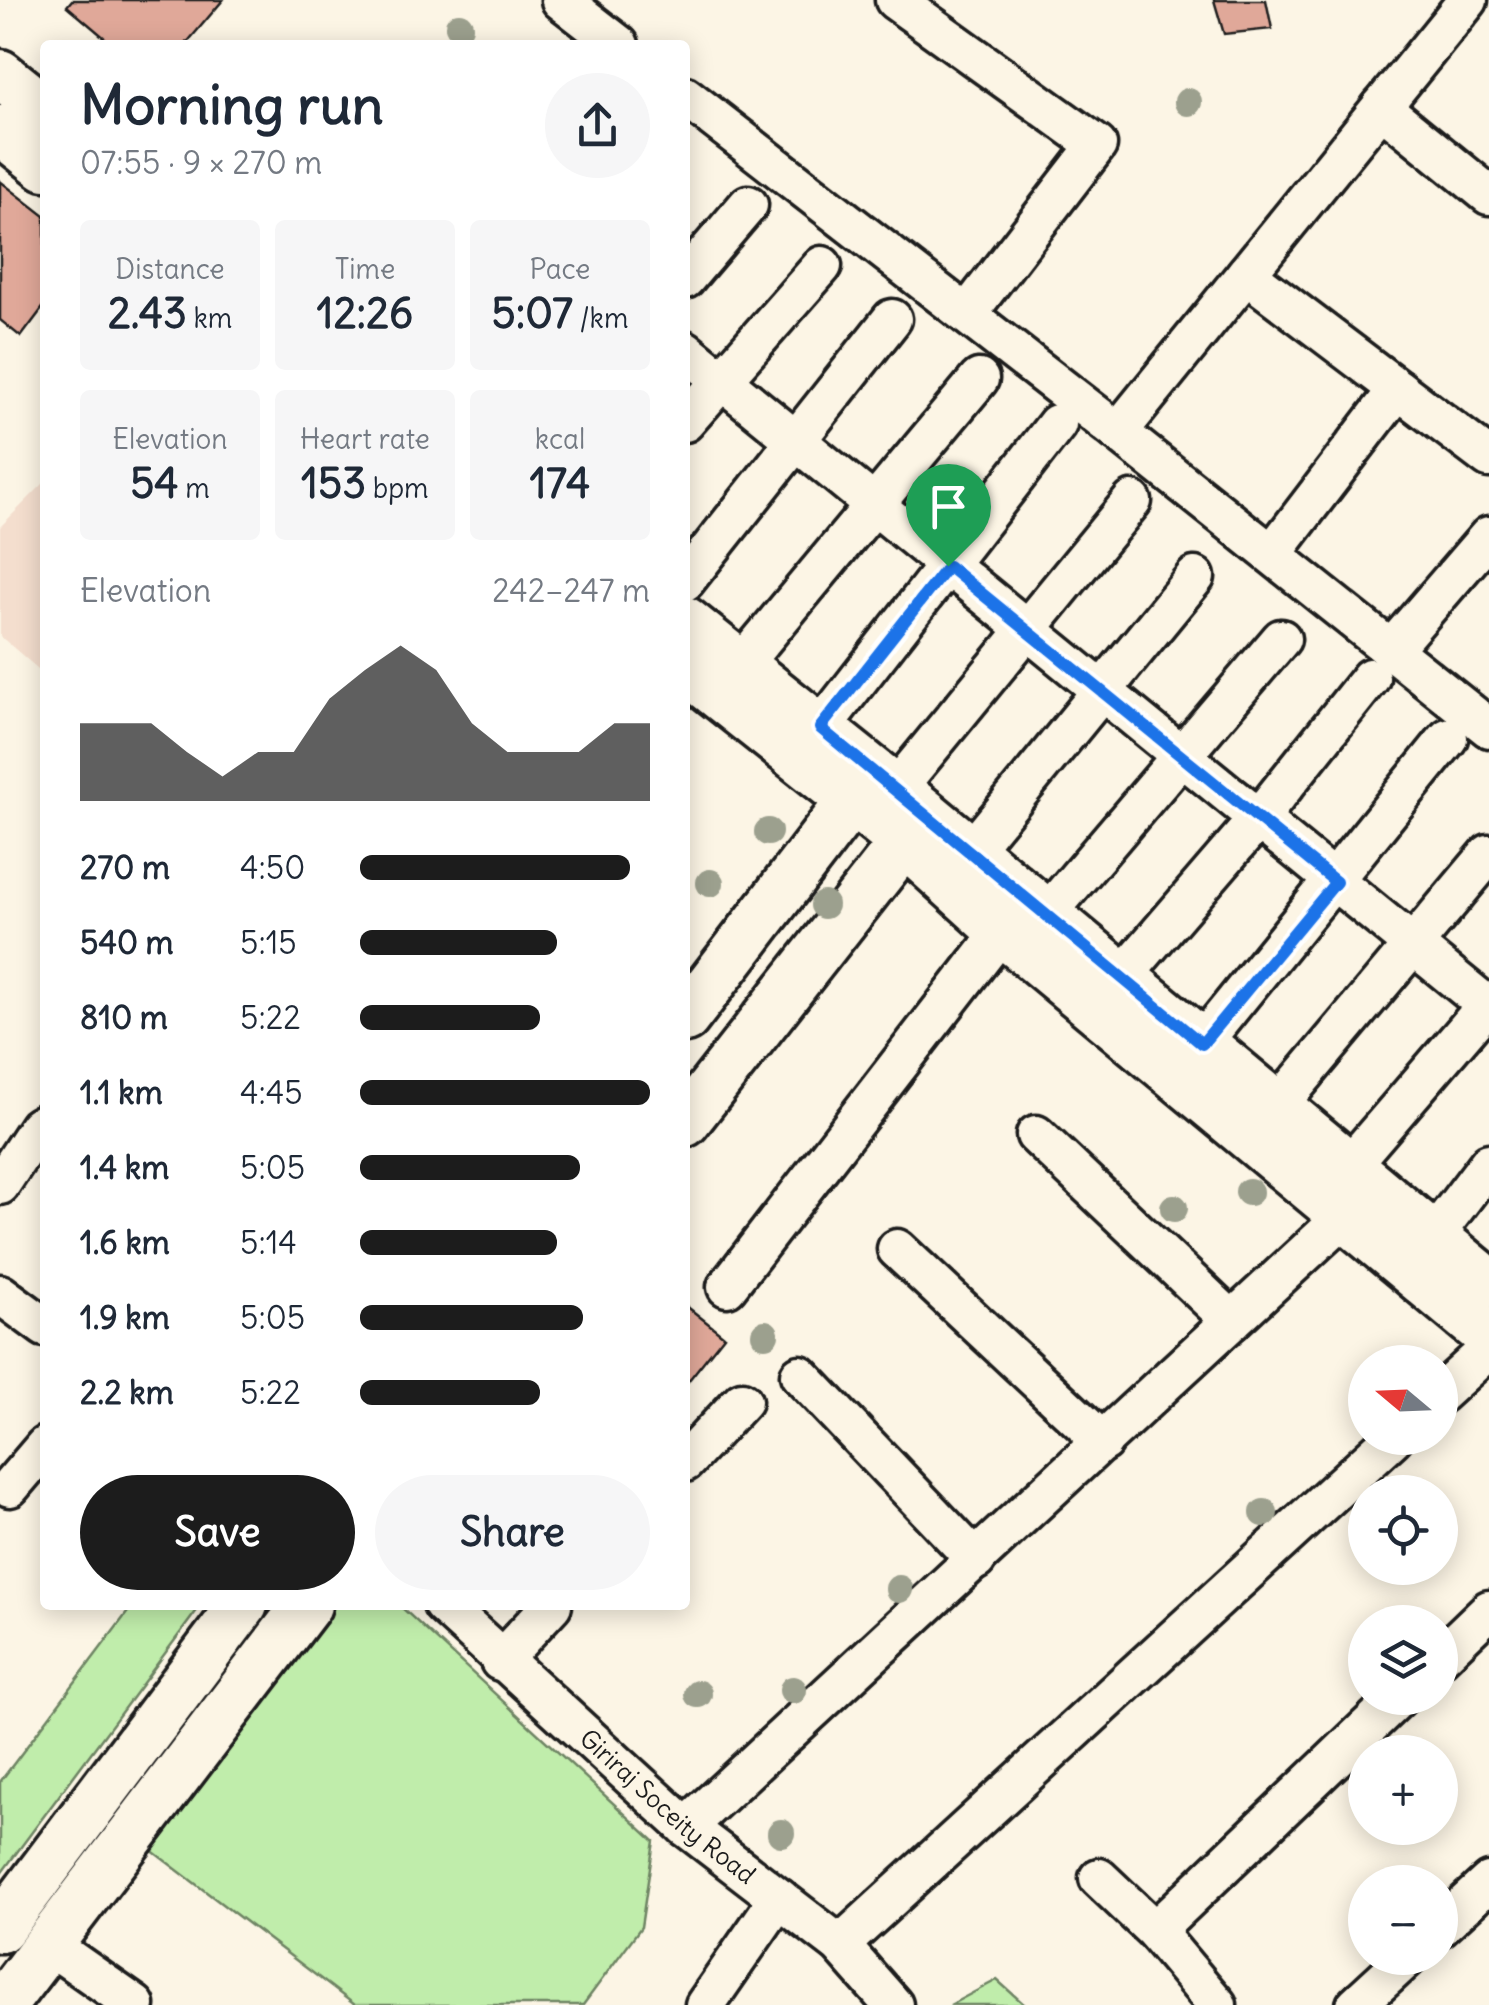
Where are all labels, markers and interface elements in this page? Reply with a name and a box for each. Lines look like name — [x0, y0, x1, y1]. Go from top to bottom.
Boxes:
text: Morning run — [80, 70, 384, 139]
button: share — [545, 73, 650, 178]
text: 07:55 · 9 × 270 m — [80, 142, 322, 183]
text: Distance — [115, 251, 225, 287]
text: Time — [335, 251, 395, 287]
text: Pace — [530, 251, 590, 287]
text: 2.43 — [108, 287, 187, 339]
text: 12:26 — [317, 287, 413, 339]
text: 5:07 — [492, 287, 573, 339]
text: km — [187, 300, 232, 336]
text: /km — [573, 300, 628, 336]
text: Elevation — [113, 421, 227, 457]
text: Heart rate — [300, 421, 430, 457]
text: kcal — [535, 421, 585, 457]
text: 54 — [130, 457, 179, 509]
text: 153 — [301, 457, 366, 509]
text: 174 — [530, 457, 590, 509]
pin — [906, 464, 991, 567]
text: m — [179, 470, 210, 506]
text: bpm — [366, 470, 429, 506]
icon: arrive — [921, 479, 976, 534]
text: Elevation — [80, 570, 211, 611]
text: 242–247 m — [492, 570, 650, 611]
text: 270 m — [80, 847, 170, 888]
text: 4:50 — [240, 847, 305, 888]
text: 540 m — [80, 922, 174, 963]
text: 5:15 — [240, 922, 297, 963]
text: 810 m — [80, 997, 168, 1038]
text: 5:22 — [240, 997, 301, 1038]
text: 1.1 km — [80, 1072, 163, 1113]
text: 4:45 — [240, 1072, 303, 1113]
text: 1.4 km — [80, 1147, 169, 1188]
text: 5:05 — [240, 1147, 305, 1188]
text: 1.6 km — [80, 1222, 170, 1263]
text: 5:14 — [240, 1222, 297, 1263]
text: 1.9 km — [80, 1297, 170, 1338]
text: 5:05 — [240, 1297, 305, 1338]
north arrow — [1348, 1345, 1458, 1455]
map controls — [1348, 1345, 1458, 1975]
text: 2.2 km — [80, 1372, 174, 1413]
text: 5:22 — [240, 1372, 301, 1413]
button: Save — [80, 1475, 355, 1590]
button: Share — [375, 1475, 650, 1590]
button: locate — [1348, 1475, 1458, 1585]
button: layers — [1348, 1605, 1458, 1715]
street label: Giriraj Soceity Road — [573, 1722, 762, 1891]
button: + — [1348, 1735, 1458, 1845]
button: − — [1348, 1865, 1458, 1975]

